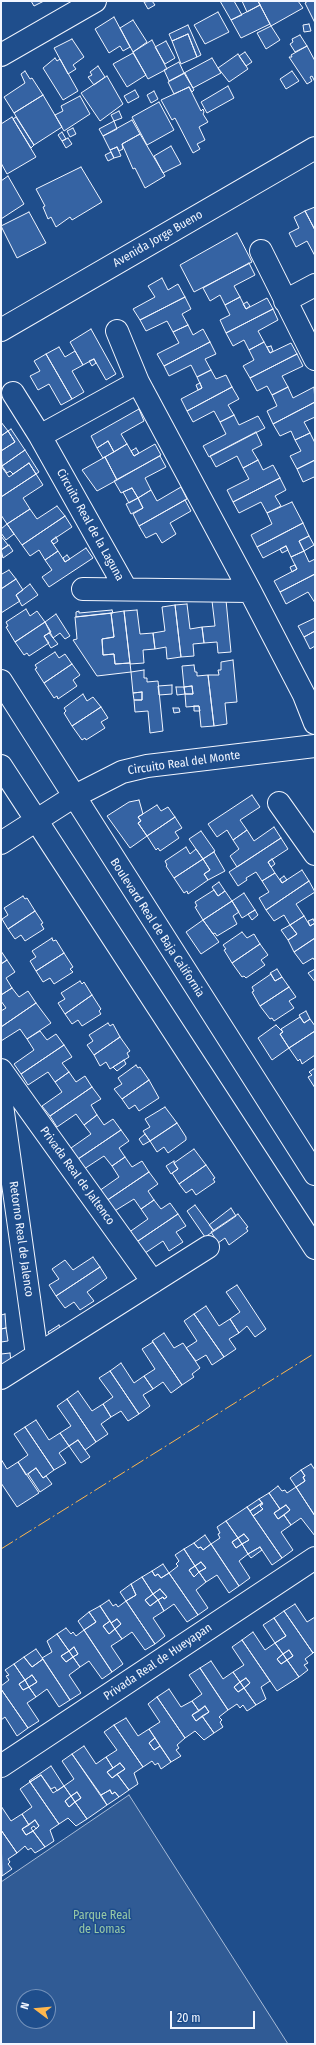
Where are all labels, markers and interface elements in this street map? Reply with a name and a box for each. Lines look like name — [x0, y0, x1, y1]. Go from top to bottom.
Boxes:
street label: Avenida Jorge Bueno — [111, 207, 205, 271]
street label: Circuito Real de la Laguna — [53, 466, 127, 584]
street label: Circuito Real del Monte — [127, 748, 241, 778]
street label: Boulevard Real de Baja California — [107, 856, 207, 1000]
street label: Privada Real de Jaltenco — [37, 1124, 117, 1228]
street label: Retorno Real de Jalenco — [6, 1180, 36, 1298]
street label: Privada Real de Hueyapan — [101, 1620, 215, 1704]
park label: Parque Real de Lomas — [73, 1909, 131, 1937]
north arrow — [16, 1989, 56, 2029]
text: N — [18, 2001, 32, 2011]
scale bar — [172, 2003, 257, 2029]
text: 20 m — [177, 2011, 201, 2025]

